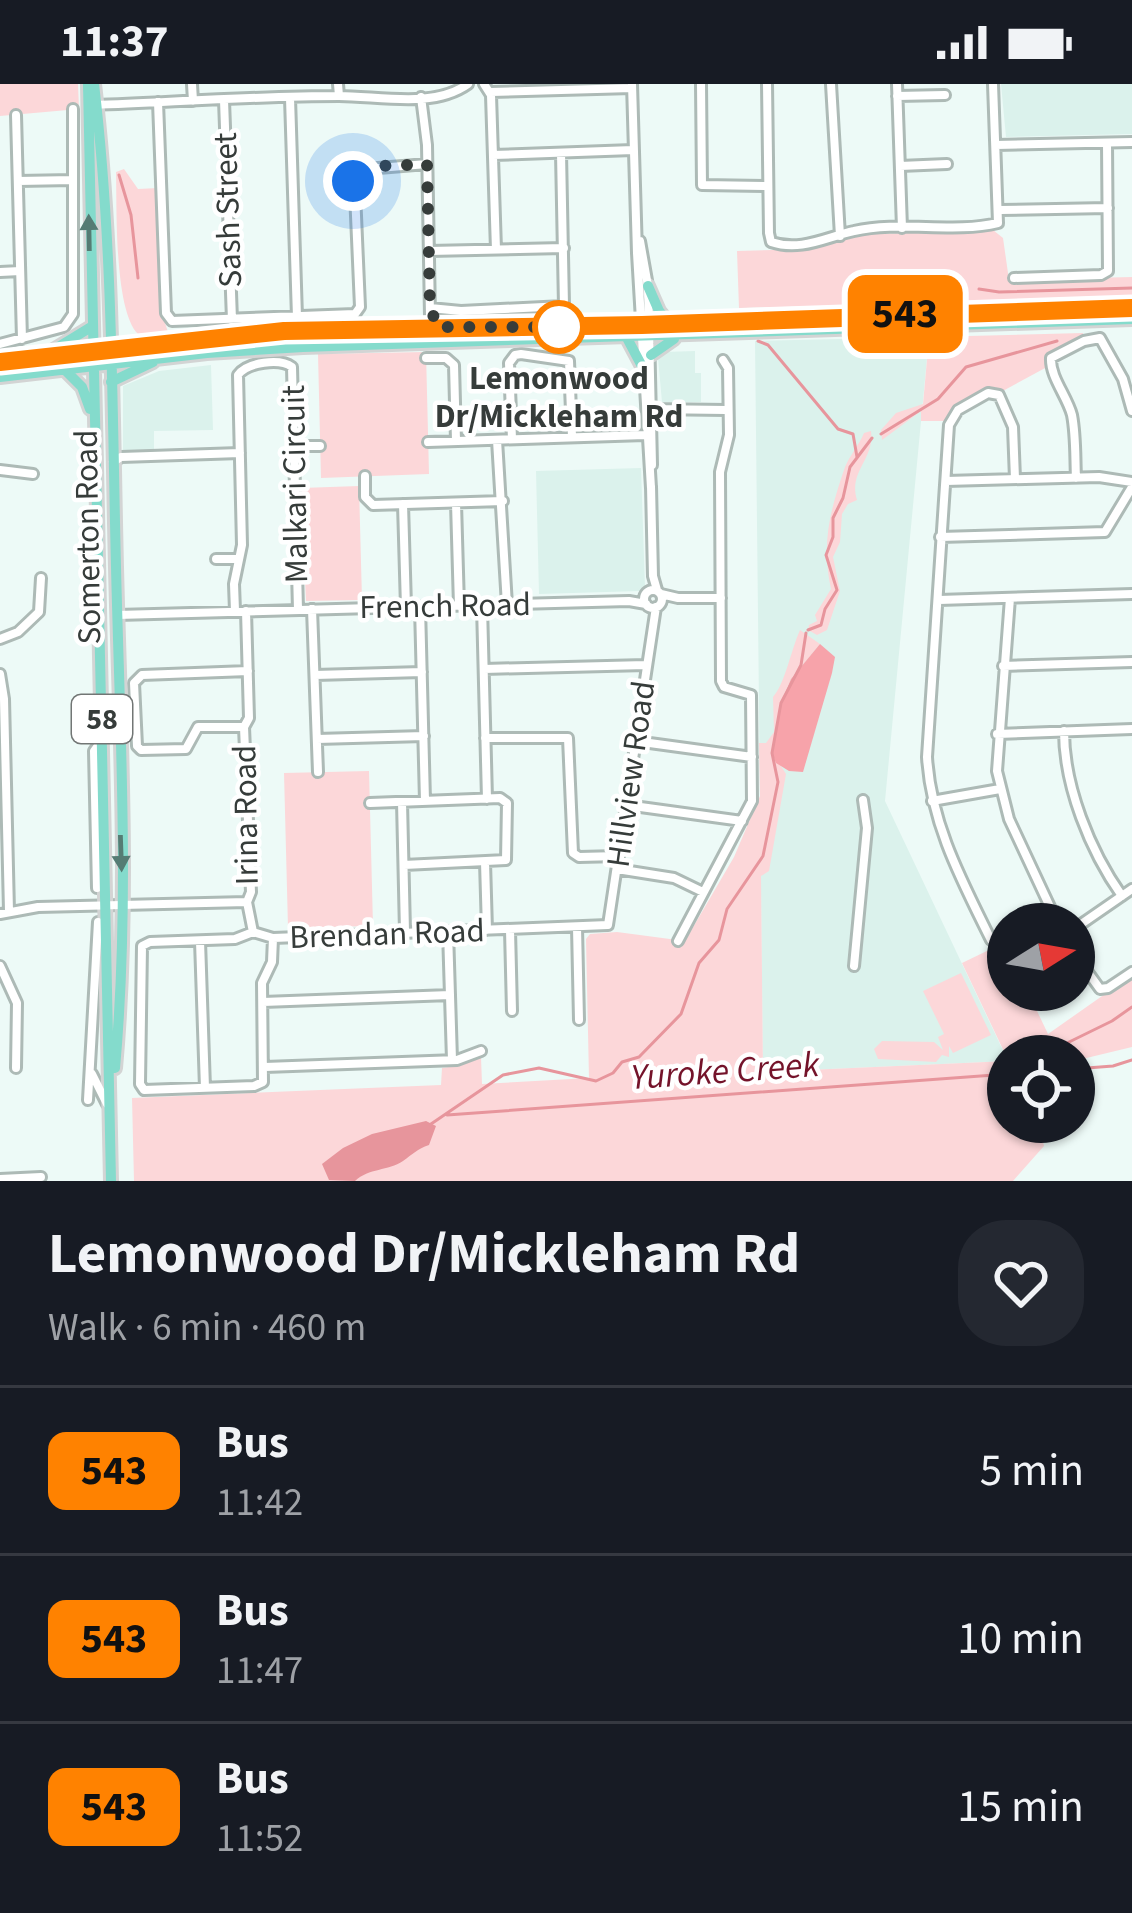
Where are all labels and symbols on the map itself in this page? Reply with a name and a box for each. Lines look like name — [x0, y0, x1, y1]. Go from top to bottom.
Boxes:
street label: Sash Street — [202, 132, 254, 288]
your location — [323, 151, 383, 211]
one-way arrow — [80, 213, 99, 251]
line badge: 543 — [836, 275, 974, 353]
marker: Lemonwood Dr/Mickleham Rd — [534, 302, 584, 352]
place label: Lemonwood Dr/Mickleham Rd — [435, 355, 683, 440]
street label: Malkari Circuit — [270, 385, 320, 583]
street label: Somerton Road — [63, 429, 113, 645]
street label: French Road — [359, 581, 531, 631]
street label: Hillview Road — [595, 678, 667, 870]
road number: 58 — [72, 695, 132, 743]
street label: Irina Road — [221, 744, 271, 886]
one-way arrow — [112, 835, 131, 873]
north arrow — [987, 903, 1095, 1011]
street label: Brendan Road — [289, 907, 485, 961]
water label: Yuroke Creek — [629, 1039, 822, 1103]

